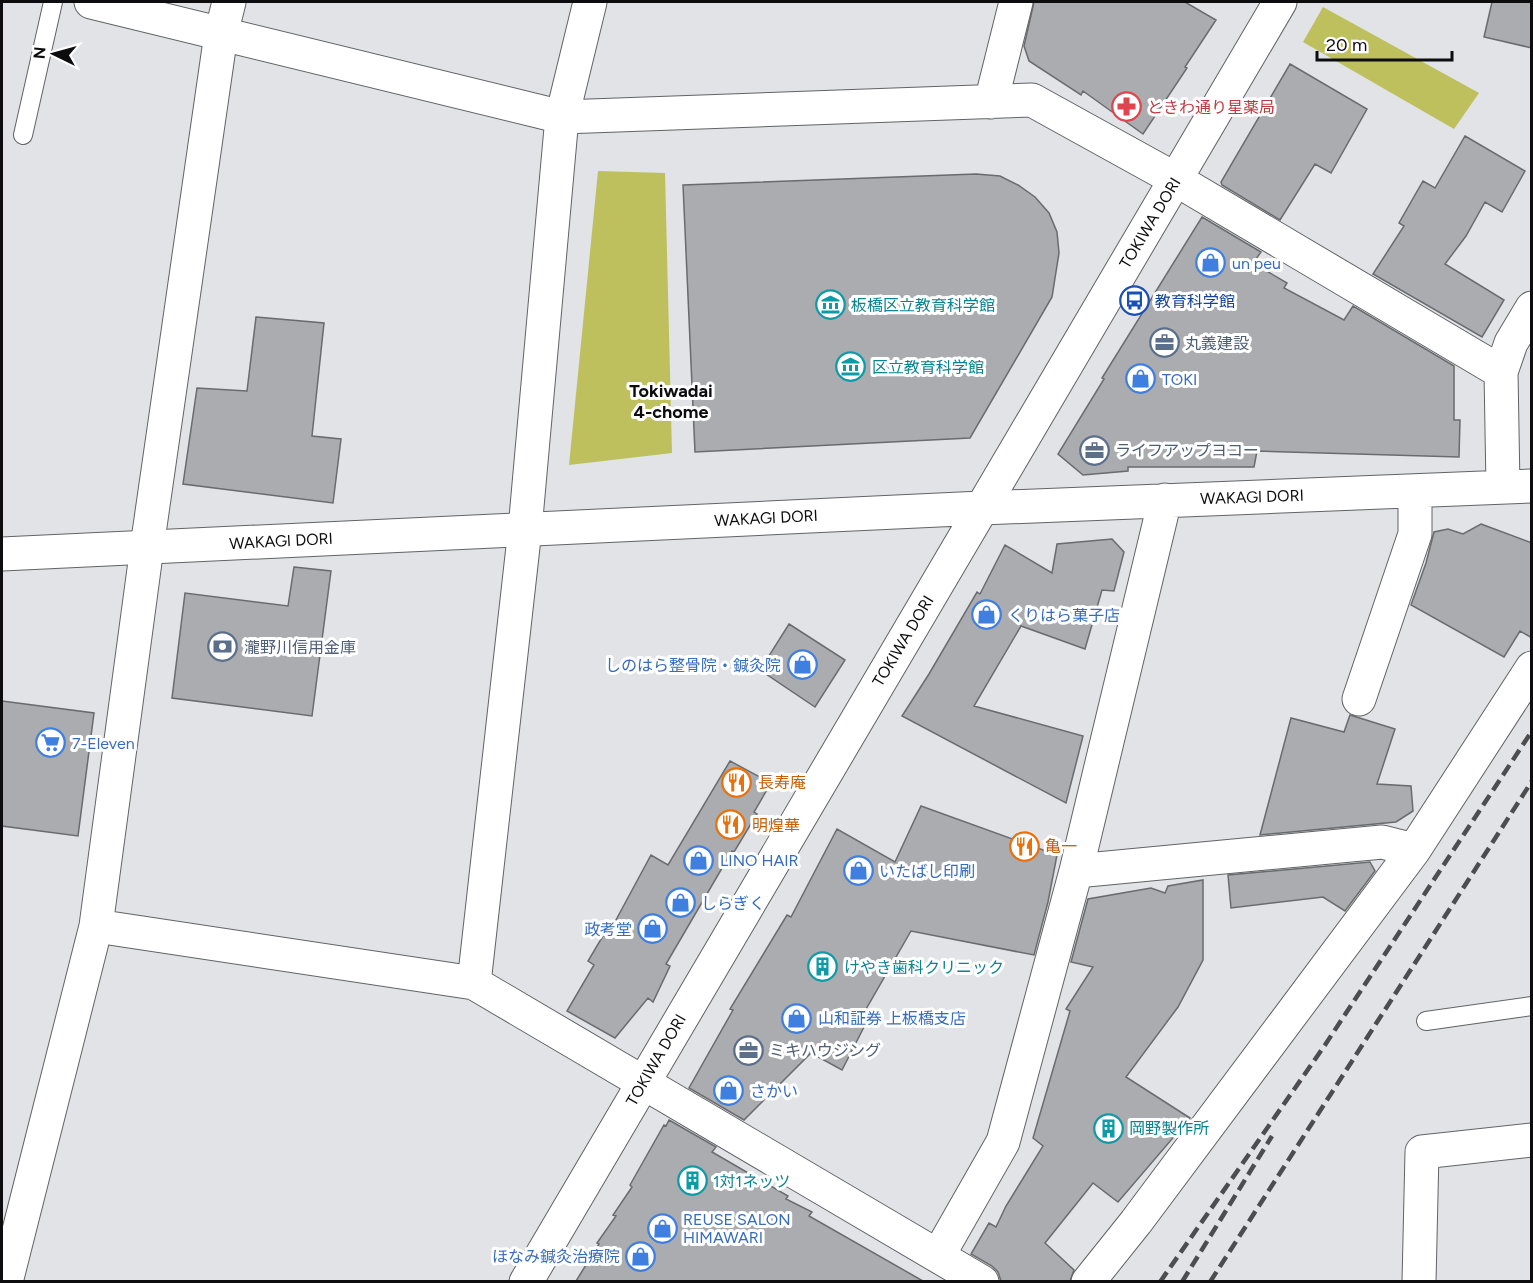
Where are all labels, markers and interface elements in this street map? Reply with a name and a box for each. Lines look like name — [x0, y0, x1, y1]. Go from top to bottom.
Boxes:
north arrow — [24, 24, 84, 84]
scale bar — [1317, 24, 1452, 62]
text: 20 m — [1326, 34, 1367, 56]
text: N — [30, 46, 50, 60]
pharmacy icon: ときわ通り星薬局 — [1110, 91, 1142, 123]
place label: ときわ通り星薬局 — [1147, 98, 1275, 117]
street label: TOKIWA DORI — [1115, 174, 1185, 272]
shop icon: un peu — [1195, 247, 1227, 279]
place label: un peu — [1232, 254, 1281, 273]
bus stop icon: 教育科学館 — [1118, 285, 1150, 317]
museum icon: 板橋区立教育科学館 — [814, 289, 846, 321]
place label: 教育科学館 — [1155, 292, 1235, 311]
place label: 板橋区立教育科学館 — [851, 296, 995, 315]
office icon: 丸義建設 — [1148, 327, 1180, 359]
place label: 丸義建設 — [1185, 334, 1249, 353]
museum icon: 区立教育科学館 — [835, 351, 867, 383]
place label: 区立教育科学館 — [872, 358, 984, 377]
shop icon: TOKI — [1125, 363, 1157, 395]
place label: TOKI — [1162, 370, 1197, 389]
district label: Tokiwadai 4-chome — [629, 380, 713, 423]
office icon: ライフアップヨコー — [1078, 434, 1110, 466]
place label: ライフアップヨコー — [1115, 441, 1259, 460]
street label: WAKAGI DORI — [1200, 486, 1304, 508]
street label: WAKAGI DORI — [714, 506, 818, 530]
street label: WAKAGI DORI — [229, 529, 333, 553]
street label: TOKIWA DORI — [868, 592, 938, 690]
shop icon: くりはら菓子店 — [971, 599, 1003, 631]
place label: くりはら菓子店 — [1008, 606, 1120, 625]
bank icon: 瀧野川信用金庫 — [207, 631, 239, 663]
place label: 瀧野川信用金庫 — [244, 638, 356, 657]
shop icon: しのはら整骨院・鍼灸院 — [786, 649, 818, 681]
place label: しのはら整骨院・鍼灸院 — [605, 656, 781, 675]
supermarket icon: 7-Eleven — [35, 727, 67, 759]
place label: 7-Eleven — [72, 734, 135, 753]
restaurant icon: 長寿庵 — [721, 766, 753, 798]
place label: 長寿庵 — [758, 773, 806, 792]
restaurant icon: 明煌華 — [715, 809, 747, 841]
place label: 明煌華 — [752, 816, 800, 835]
restaurant icon: 亀一 — [1008, 830, 1040, 862]
place label: 亀一 — [1045, 837, 1077, 856]
shop icon: LINO HAIR — [683, 844, 715, 876]
place label: LINO HAIR — [720, 851, 799, 870]
shop icon: いたばし印刷 — [842, 855, 874, 887]
place label: いたばし印刷 — [879, 862, 975, 881]
shop icon: しらぎく — [664, 887, 696, 919]
place label: しらぎく — [701, 894, 765, 913]
shop icon: 政考堂 — [637, 913, 669, 945]
place label: 政考堂 — [584, 920, 632, 939]
building icon: けやき歯科クリニック — [807, 951, 839, 983]
place label: けやき歯科クリニック — [844, 958, 1004, 977]
shop icon: 山和証券 上板橋支店 — [781, 1002, 813, 1034]
place label: 山和証券 上板橋支店 — [818, 1009, 966, 1028]
street label: TOKIWA DORI — [622, 1011, 690, 1109]
office icon: ミキハウジング — [732, 1034, 764, 1066]
place label: ミキハウジング — [769, 1041, 881, 1060]
shop icon: さかい — [713, 1075, 745, 1107]
place label: さかい — [750, 1082, 798, 1101]
building icon: 岡野製作所 — [1092, 1112, 1124, 1144]
place label: 岡野製作所 — [1129, 1119, 1209, 1138]
building icon: 1対1ネッツ — [676, 1165, 708, 1197]
place label: 1対1ネッツ — [713, 1172, 790, 1191]
place label: REUSE SALON HIMAWARI — [683, 1210, 791, 1247]
shop icon: REUSE SALON HIMAWARI — [646, 1212, 678, 1244]
shop icon: ほなみ鍼灸治療院 — [625, 1240, 657, 1272]
place label: ほなみ鍼灸治療院 — [492, 1247, 620, 1266]

